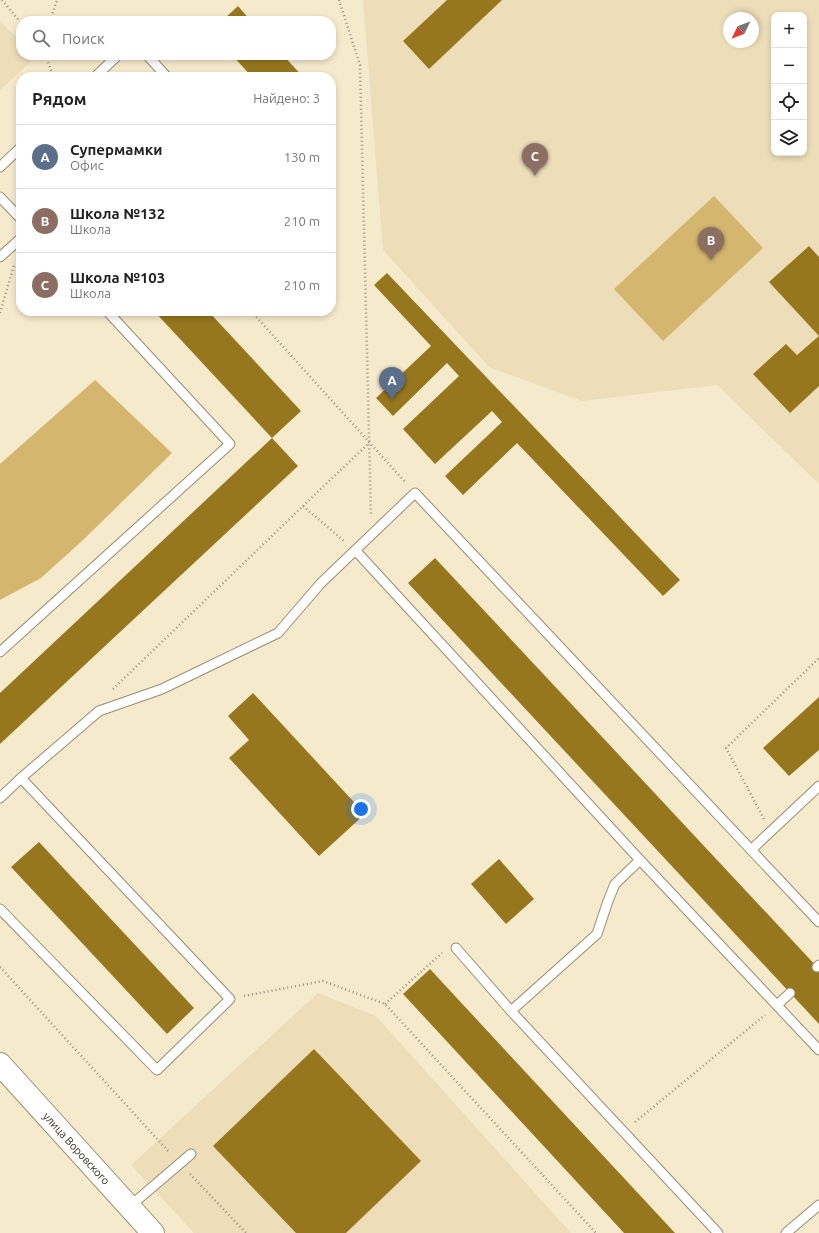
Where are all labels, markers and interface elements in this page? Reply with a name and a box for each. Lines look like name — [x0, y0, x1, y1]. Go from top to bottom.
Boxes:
north arrow — [723, 12, 759, 48]
map controls — [771, 12, 807, 156]
button: + — [771, 12, 807, 48]
search box — [16, 16, 336, 60]
icon: search — [30, 27, 52, 49]
text: Поиск — [62, 30, 105, 47]
button: − — [771, 48, 807, 84]
button: locate — [771, 84, 807, 120]
text: Рядом — [32, 89, 87, 108]
text: Найдено: 3 — [253, 91, 320, 105]
button: layers — [771, 120, 807, 156]
text: Супермамки — [70, 141, 162, 158]
pin: C — [522, 143, 548, 176]
text: A — [40, 150, 50, 164]
text: 130 m — [284, 150, 320, 164]
text: Офис — [70, 158, 104, 172]
text: Школа №132 — [70, 205, 165, 222]
text: B — [41, 214, 49, 228]
text: 210 m — [284, 214, 320, 228]
text: Школа — [70, 222, 111, 236]
pin: B — [698, 227, 724, 260]
text: Школа №103 — [70, 269, 165, 286]
text: C — [41, 278, 49, 292]
text: 210 m — [284, 278, 320, 292]
text: Школа — [70, 286, 111, 300]
pin: A — [379, 367, 405, 400]
your location — [351, 799, 371, 819]
street label: улица Воровского — [41, 1110, 112, 1187]

